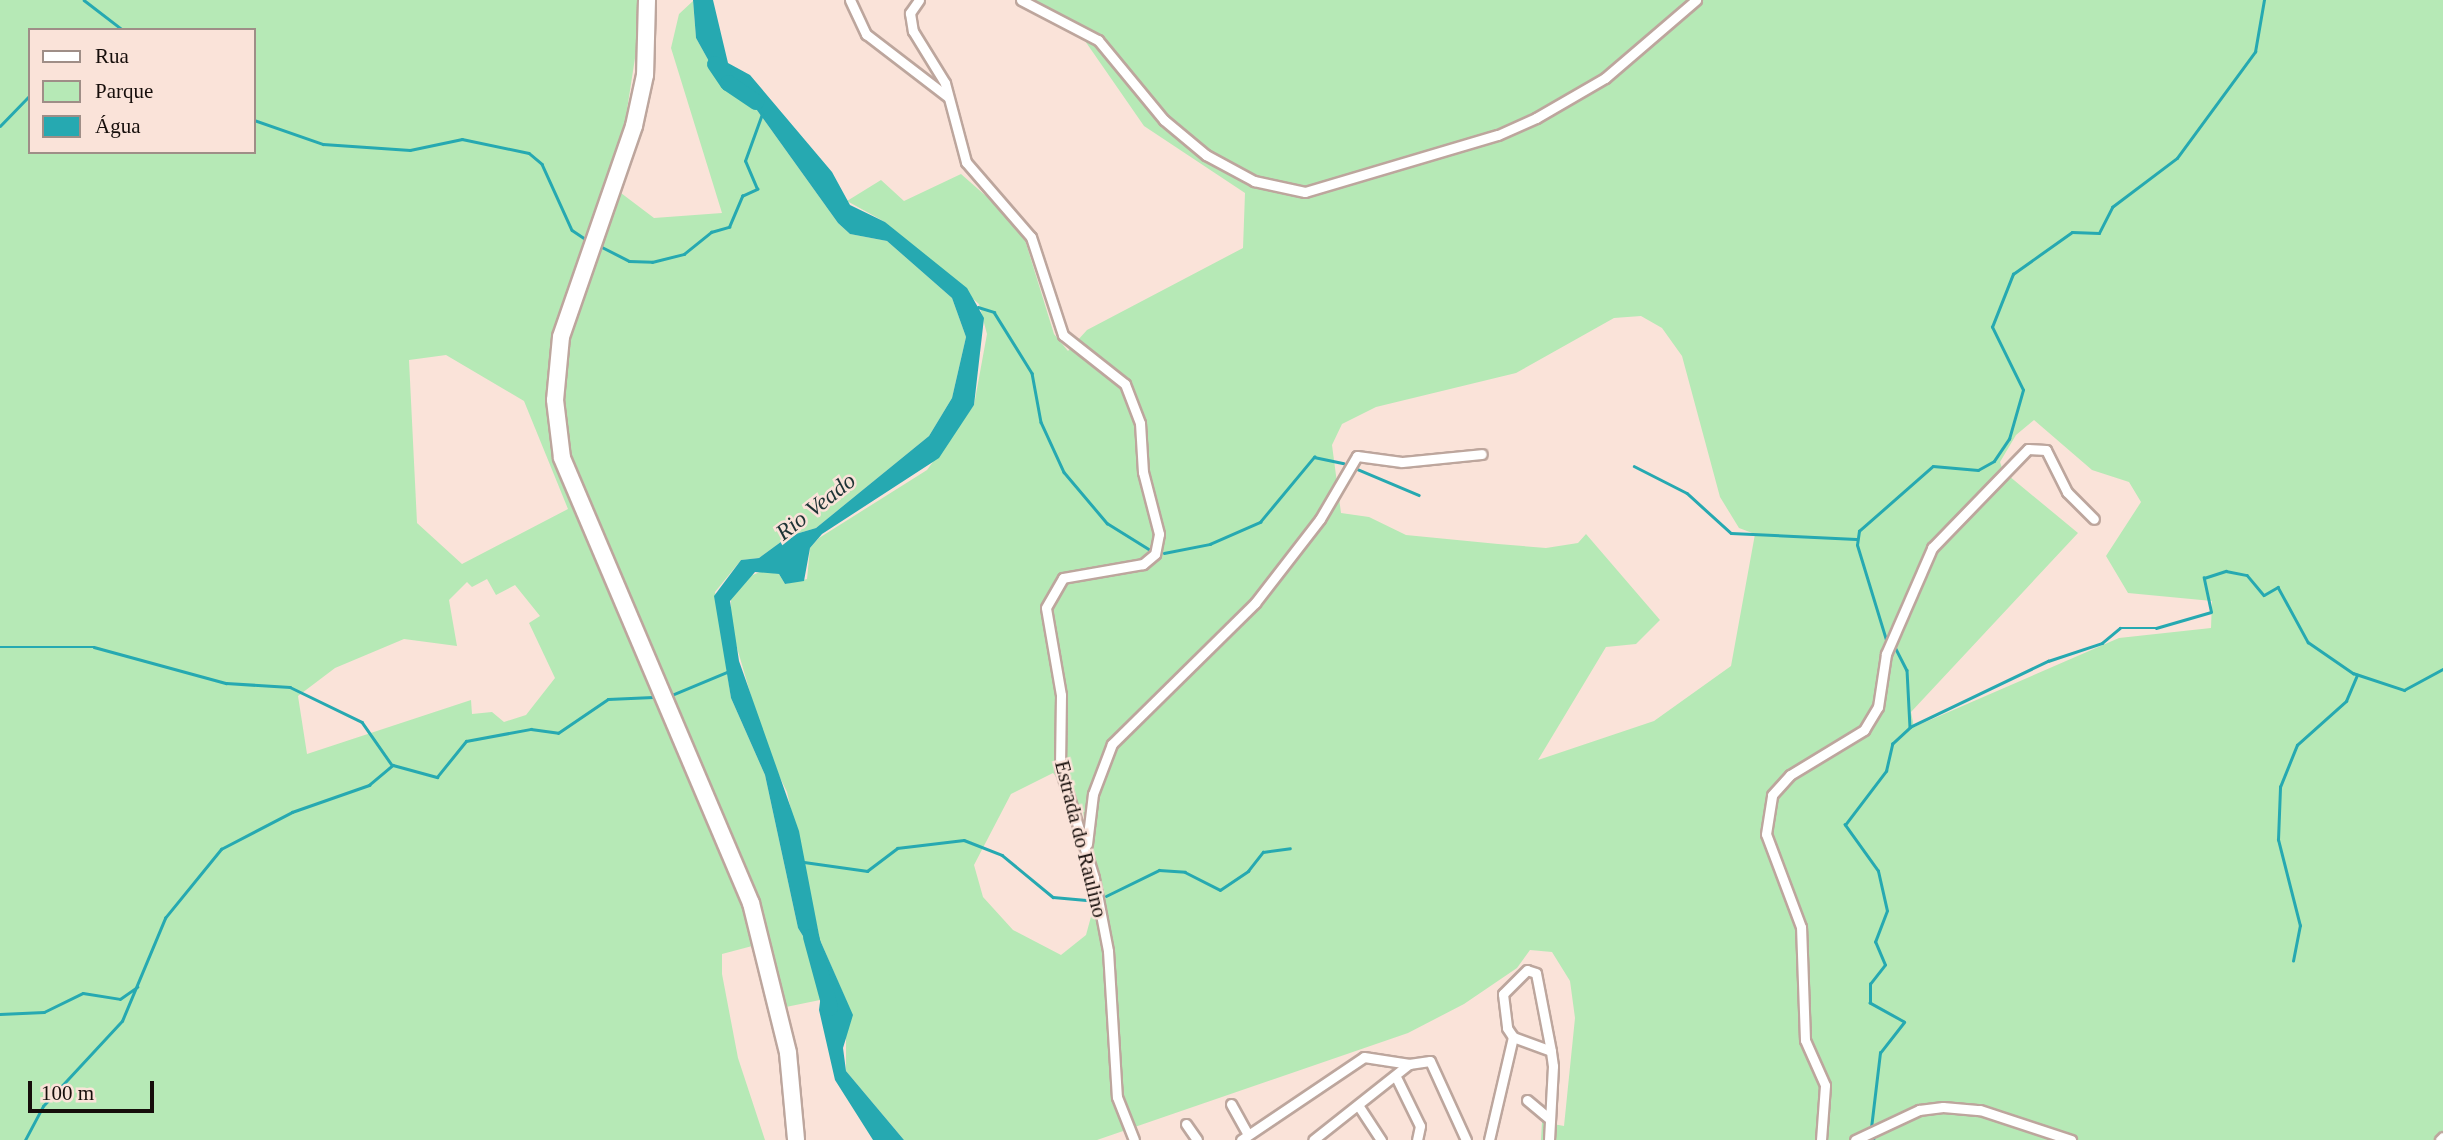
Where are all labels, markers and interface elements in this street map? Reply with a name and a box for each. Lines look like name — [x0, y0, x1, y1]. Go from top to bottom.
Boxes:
legend — [28, 28, 256, 154]
text: Rua — [95, 44, 129, 68]
text: Parque — [95, 79, 153, 103]
text: Água — [95, 114, 141, 138]
water label: Rio Veado — [771, 467, 861, 547]
street label: Estrada do Raulino — [1049, 758, 1113, 920]
scale bar — [32, 1066, 158, 1110]
text: 100 m — [41, 1081, 94, 1105]

